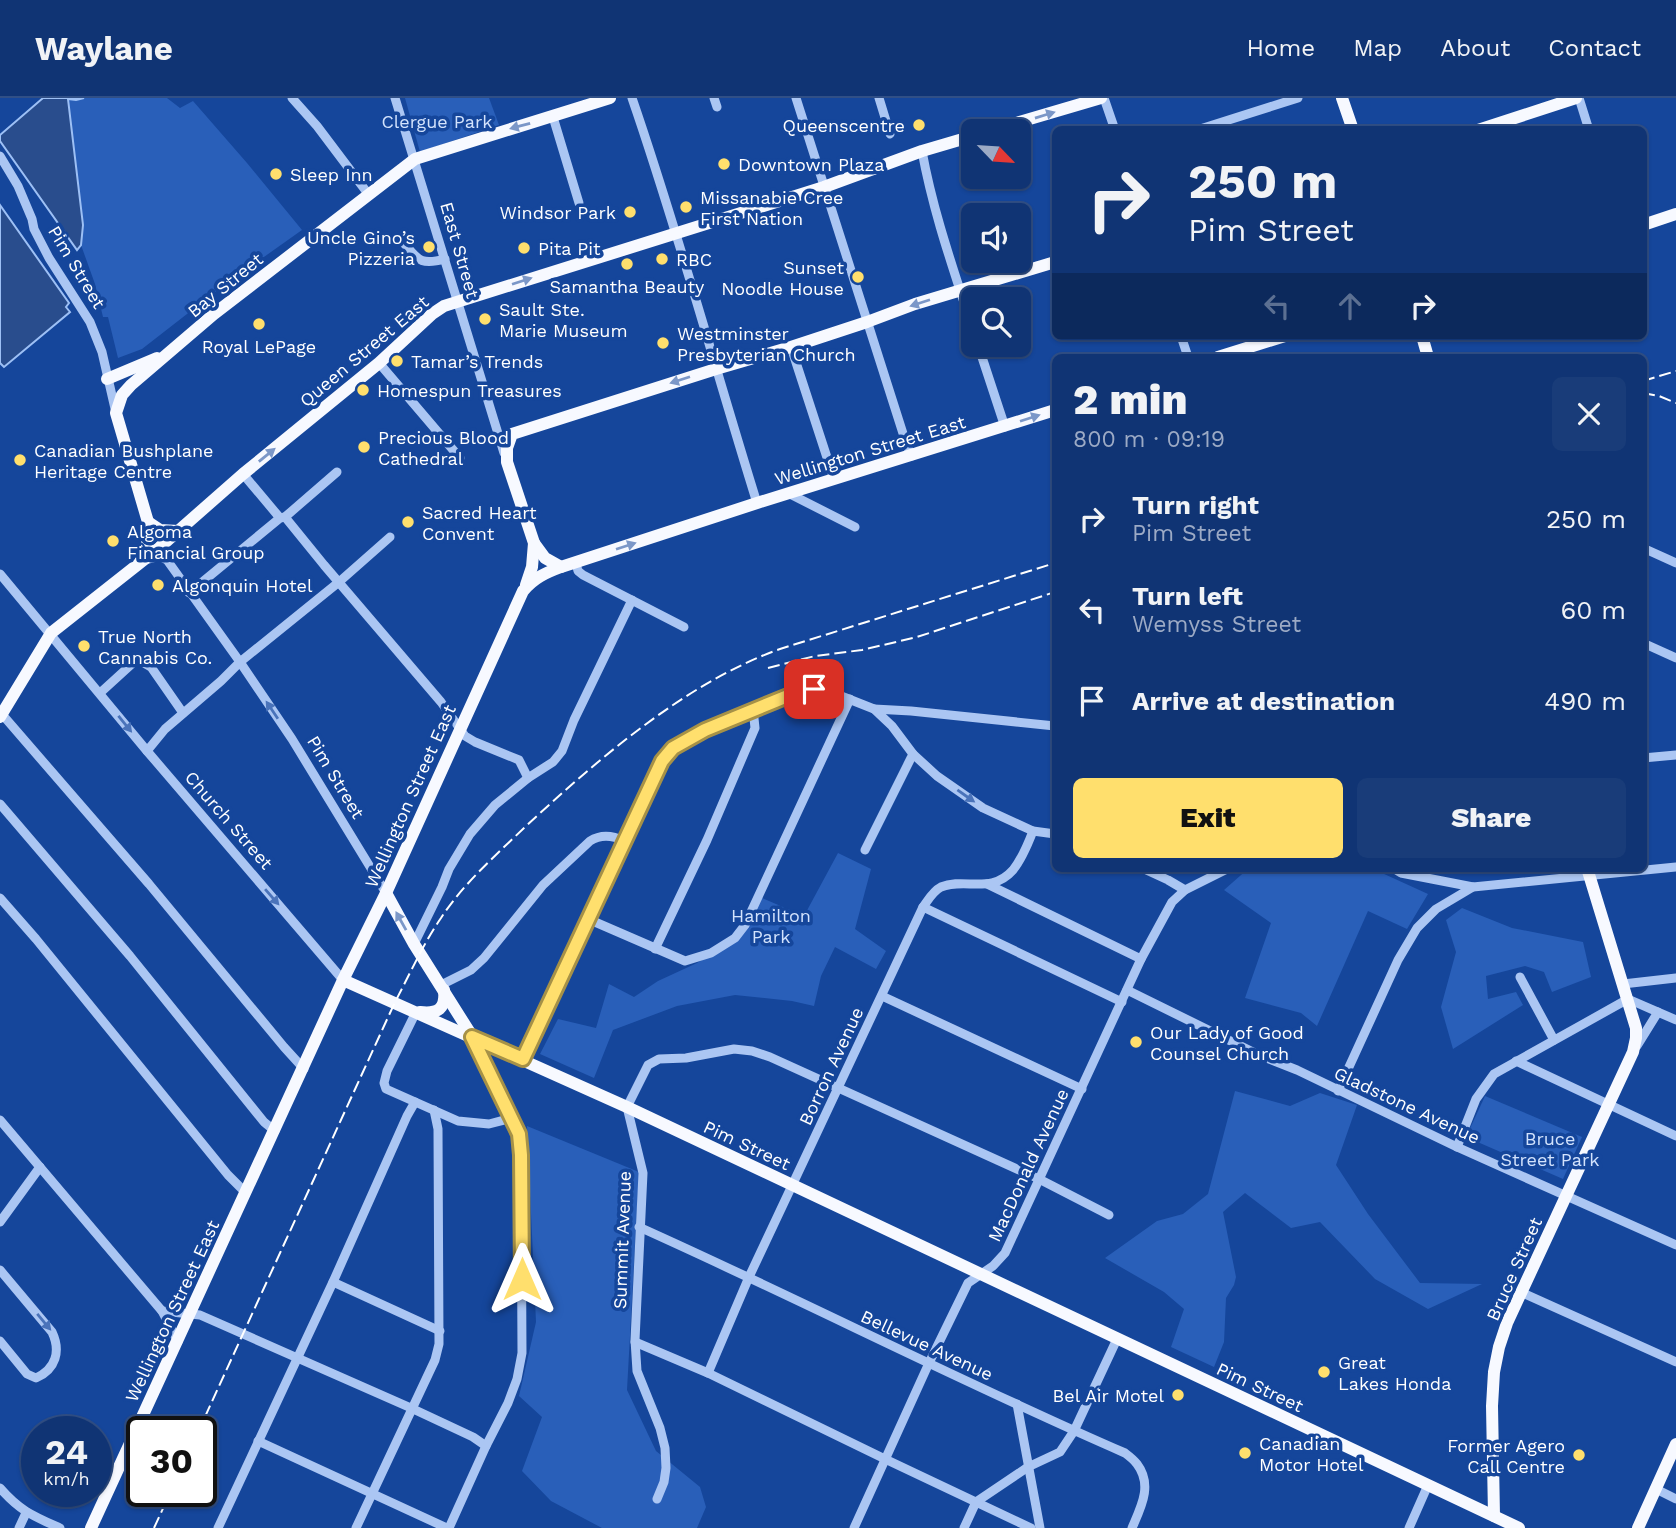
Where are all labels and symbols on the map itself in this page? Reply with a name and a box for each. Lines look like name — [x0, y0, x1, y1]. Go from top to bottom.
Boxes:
one-way arrow — [1035, 109, 1056, 119]
park label: Clergue Park — [381, 111, 493, 132]
place label: Queenscentre — [783, 115, 905, 136]
marker: Queenscentre — [911, 117, 927, 133]
north arrow — [961, 119, 1031, 189]
one-way arrow — [509, 121, 531, 132]
place label: Downtown Plaza — [738, 154, 884, 175]
marker: Downtown Plaza — [716, 156, 732, 172]
place label: Sleep Inn — [290, 164, 373, 185]
marker: Sleep Inn — [268, 166, 284, 182]
place label: Missanabie Cree First Nation — [700, 187, 843, 229]
marker: Missanabie Cree First Nation — [678, 199, 694, 215]
street label: East Street — [436, 200, 484, 301]
place label: Windsor Park — [499, 202, 616, 223]
marker: Windsor Park — [622, 204, 638, 220]
street label: Pim Street — [44, 222, 110, 313]
place label: Uncle Gino’s Pizzeria — [307, 227, 415, 269]
place label: Pita Pit — [538, 238, 601, 259]
marker: Uncle Gino’s Pizzeria — [421, 239, 437, 255]
marker: Pita Pit — [516, 240, 532, 256]
street label: Bay Street — [183, 248, 267, 322]
place label: RBC — [676, 249, 712, 270]
marker: RBC — [654, 251, 670, 267]
marker: Samantha Beauty — [619, 256, 635, 272]
place label: Sunset Noodle House — [721, 257, 844, 299]
marker: Sunset Noodle House — [850, 269, 866, 285]
one-way arrow — [512, 276, 533, 286]
place label: Samantha Beauty — [550, 276, 705, 297]
street label: Queen Street East — [295, 291, 433, 411]
one-way arrow — [909, 298, 930, 308]
place label: Sault Ste. Marie Museum — [499, 299, 628, 341]
marker: Sault Ste. Marie Museum — [477, 311, 493, 327]
marker: Royal LePage — [251, 316, 267, 332]
place label: Westminster Presbyterian Church — [677, 323, 856, 365]
marker: Westminster Presbyterian Church — [655, 335, 671, 351]
place label: Royal LePage — [202, 336, 316, 357]
place label: Tamar’s Trends — [411, 351, 543, 372]
marker: Tamar’s Trends — [389, 353, 405, 369]
one-way arrow — [669, 376, 690, 386]
place label: Homespun Treasures — [377, 380, 562, 401]
marker: Homespun Treasures — [355, 382, 371, 398]
street label: Wellington Street East — [772, 411, 968, 489]
one-way arrow — [1020, 413, 1041, 423]
place label: Precious Blood Cathedral — [378, 427, 509, 469]
marker: Precious Blood Cathedral — [356, 439, 372, 455]
place label: Canadian Bushplane Heritage Centre — [34, 440, 213, 482]
one-way arrow — [257, 447, 275, 462]
marker: Canadian Bushplane Heritage Centre — [12, 452, 28, 468]
place label: Sacred Heart Convent — [422, 502, 537, 544]
marker: Sacred Heart Convent — [400, 514, 416, 530]
place label: Algoma Financial Group — [127, 521, 265, 563]
marker: Algoma Financial Group — [105, 533, 121, 549]
one-way arrow — [616, 540, 637, 551]
place label: Algonquin Hotel — [172, 575, 313, 596]
marker: Algonquin Hotel — [150, 577, 166, 593]
place label: True North Cannabis Co. — [98, 626, 212, 668]
marker: True North Cannabis Co. — [76, 638, 92, 654]
pin — [784, 659, 844, 719]
one-way arrow — [266, 700, 279, 720]
street label: Wellington Street East — [360, 701, 460, 891]
one-way arrow — [118, 714, 133, 732]
street label: Pim Street — [303, 732, 369, 823]
street label: Church Street — [181, 767, 278, 874]
one-way arrow — [957, 789, 975, 803]
one-way arrow — [264, 889, 279, 906]
park label: Hamilton Park — [731, 905, 811, 947]
one-way arrow — [395, 911, 407, 931]
street label: Borron Avenue — [794, 1004, 868, 1128]
place label: Our Lady of Good Counsel Church — [1150, 1022, 1304, 1064]
marker: Our Lady of Good Counsel Church — [1128, 1034, 1144, 1050]
street label: Gladstone Avenue — [1331, 1062, 1483, 1148]
street label: MacDonald Avenue — [983, 1085, 1073, 1245]
street label: Pim Street — [700, 1116, 794, 1174]
park label: Bruce Street Park — [1500, 1128, 1600, 1170]
street label: Summit Avenue — [609, 1171, 635, 1309]
street label: Bruce Street — [1482, 1214, 1546, 1324]
street label: Wellington Street East — [121, 1216, 224, 1405]
position arrow — [485, 1242, 559, 1316]
street label: Bellevue Avenue — [858, 1305, 996, 1385]
one-way arrow — [36, 1313, 51, 1330]
place label: Great Lakes Honda — [1338, 1352, 1451, 1394]
street label: Pim Street — [1213, 1358, 1307, 1416]
marker: Great Lakes Honda — [1316, 1364, 1332, 1380]
place label: Bel Air Motel — [1053, 1385, 1164, 1406]
marker: Bel Air Motel — [1170, 1387, 1186, 1403]
speed limit sign: 30 — [126, 1416, 217, 1507]
place label: Canadian Motor Hotel — [1259, 1433, 1364, 1475]
place label: Former Agero Call Centre — [1447, 1435, 1565, 1477]
marker: Canadian Motor Hotel — [1237, 1445, 1253, 1461]
marker: Former Agero Call Centre — [1571, 1447, 1587, 1463]

